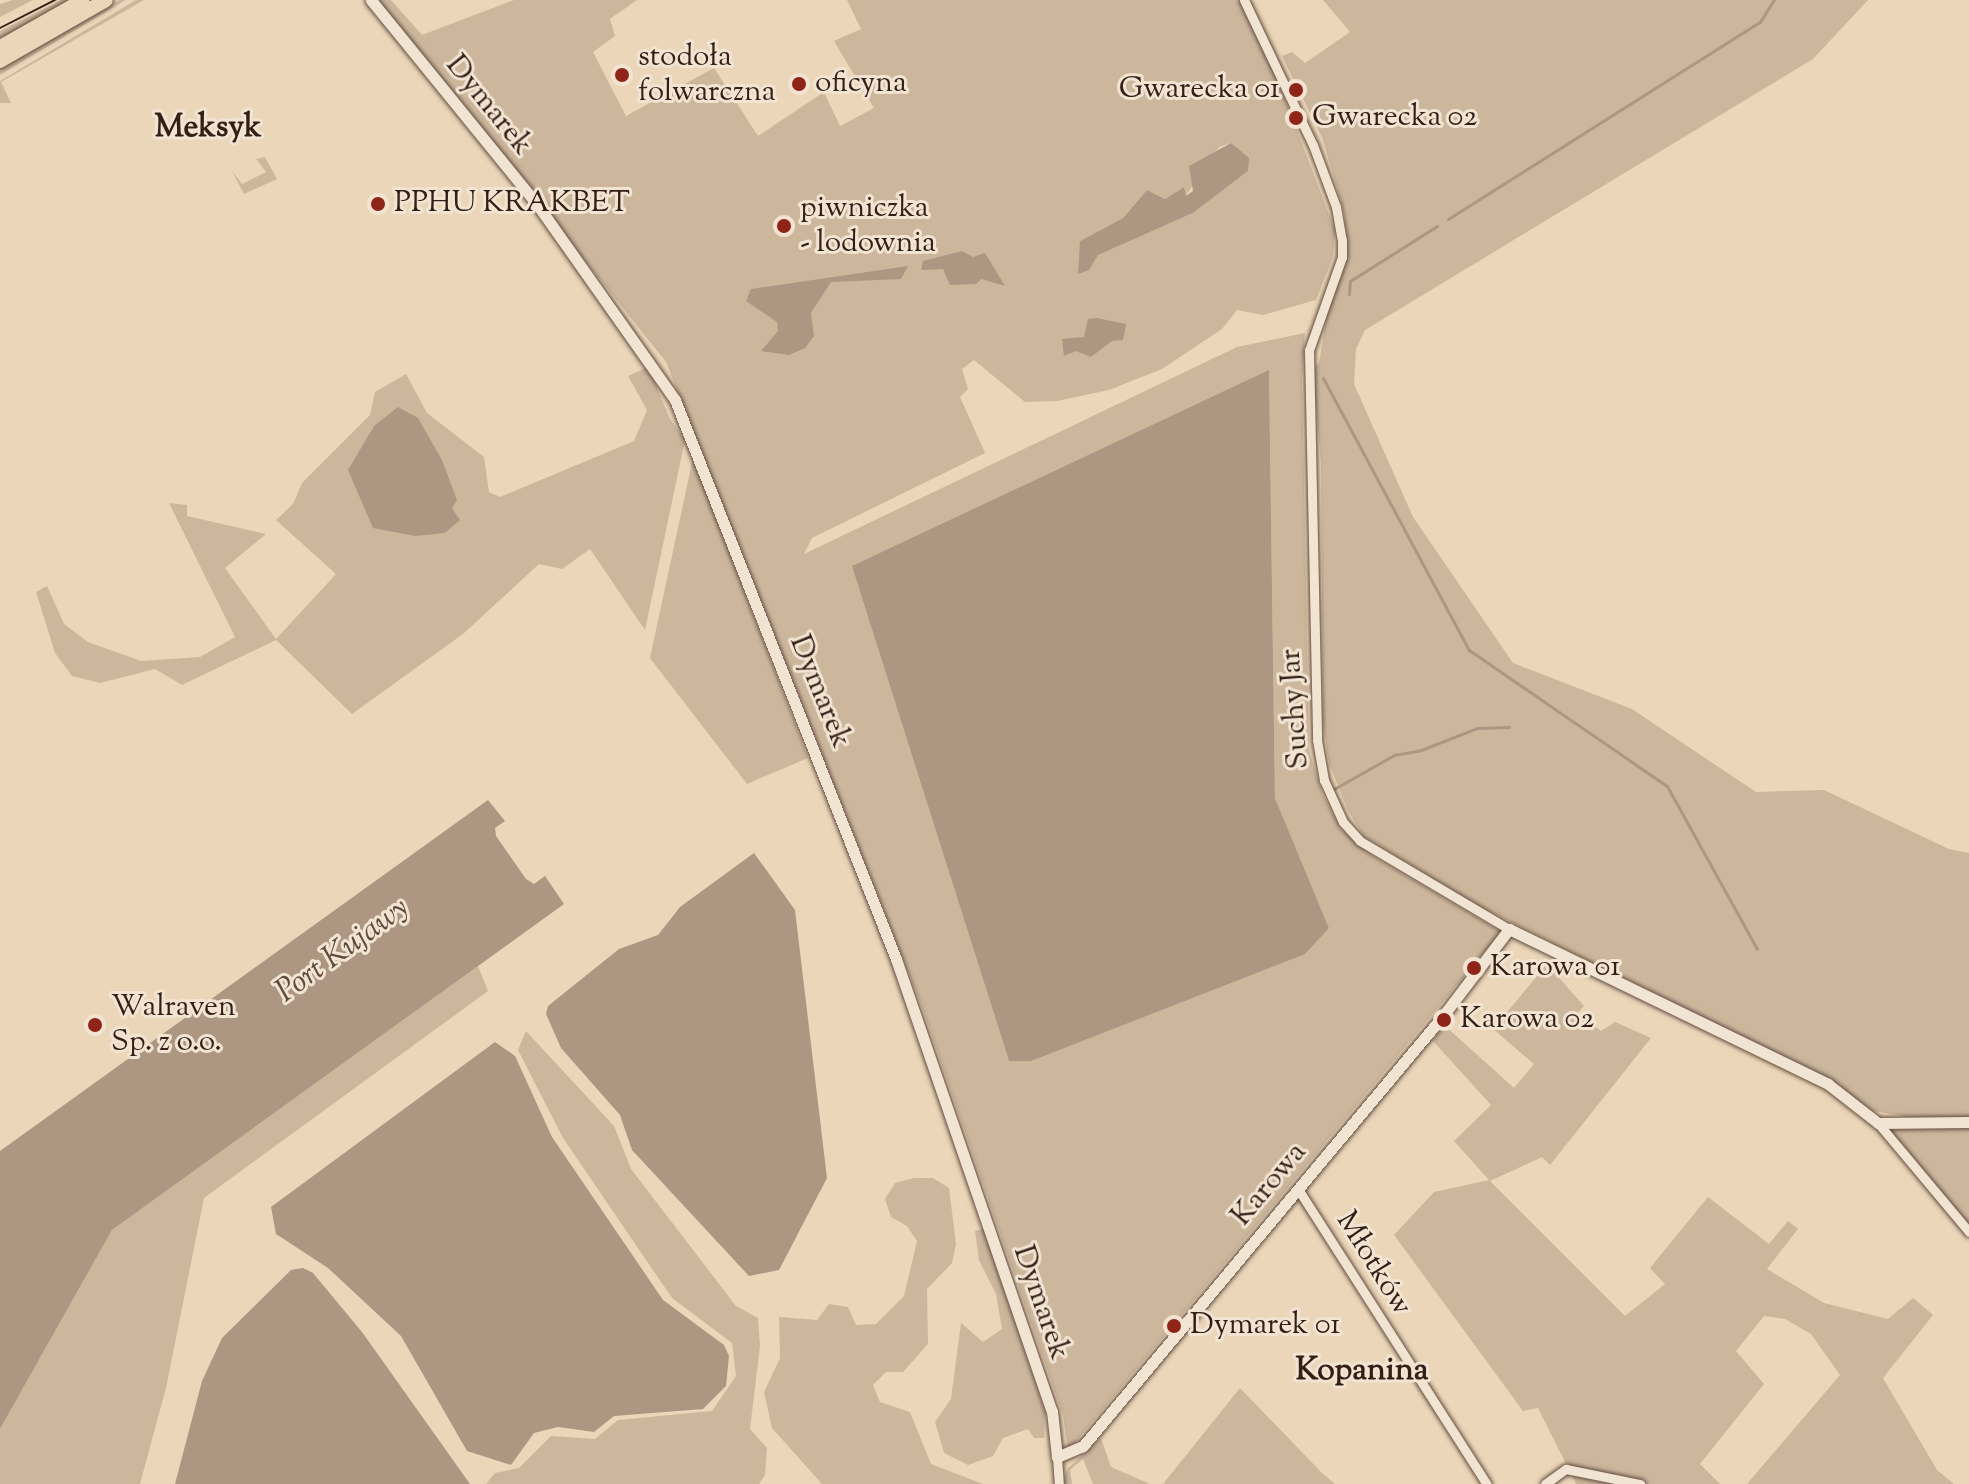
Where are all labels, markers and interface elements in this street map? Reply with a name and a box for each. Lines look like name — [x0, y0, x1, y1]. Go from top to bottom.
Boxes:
place label: stodoła folwarczna — [638, 40, 776, 110]
street label: Dymarek — [437, 49, 539, 163]
marker: stodoła folwarczna — [613, 66, 631, 84]
place label: oficyna — [815, 66, 907, 102]
place label: Gwarecka 01 — [1119, 72, 1280, 108]
marker: oficyna — [790, 75, 808, 93]
marker: Gwarecka 01 — [1287, 81, 1305, 99]
place label: Gwarecka 02 — [1312, 100, 1477, 136]
district label: Meksyk — [155, 109, 261, 147]
marker: Gwarecka 02 — [1287, 109, 1305, 127]
place label: PPHU KRAKBET — [394, 186, 630, 222]
place label: piwniczka - lodownia — [800, 191, 936, 262]
marker: PPHU KRAKBET — [369, 195, 387, 213]
marker: piwniczka - lodownia — [775, 217, 793, 235]
street label: Dymarek — [780, 630, 858, 754]
street label: Suchy Jar — [1274, 648, 1318, 770]
water label: Port Kujawy — [269, 890, 417, 1012]
place label: Karowa 01 — [1490, 950, 1620, 986]
marker: Karowa 01 — [1465, 959, 1483, 977]
place label: Walraven Sp. z o.o. — [111, 990, 236, 1060]
place label: Karowa 02 — [1460, 1002, 1594, 1038]
marker: Karowa 02 — [1435, 1011, 1453, 1029]
marker: Walraven Sp. z o.o. — [86, 1016, 104, 1034]
street label: Karowa — [1225, 1136, 1315, 1234]
street label: Młotków — [1327, 1205, 1419, 1323]
street label: Dymarek — [1004, 1241, 1076, 1365]
place label: Dymarek 01 — [1190, 1308, 1341, 1344]
marker: Dymarek 01 — [1165, 1317, 1183, 1335]
district label: Kopanina — [1295, 1352, 1429, 1390]

